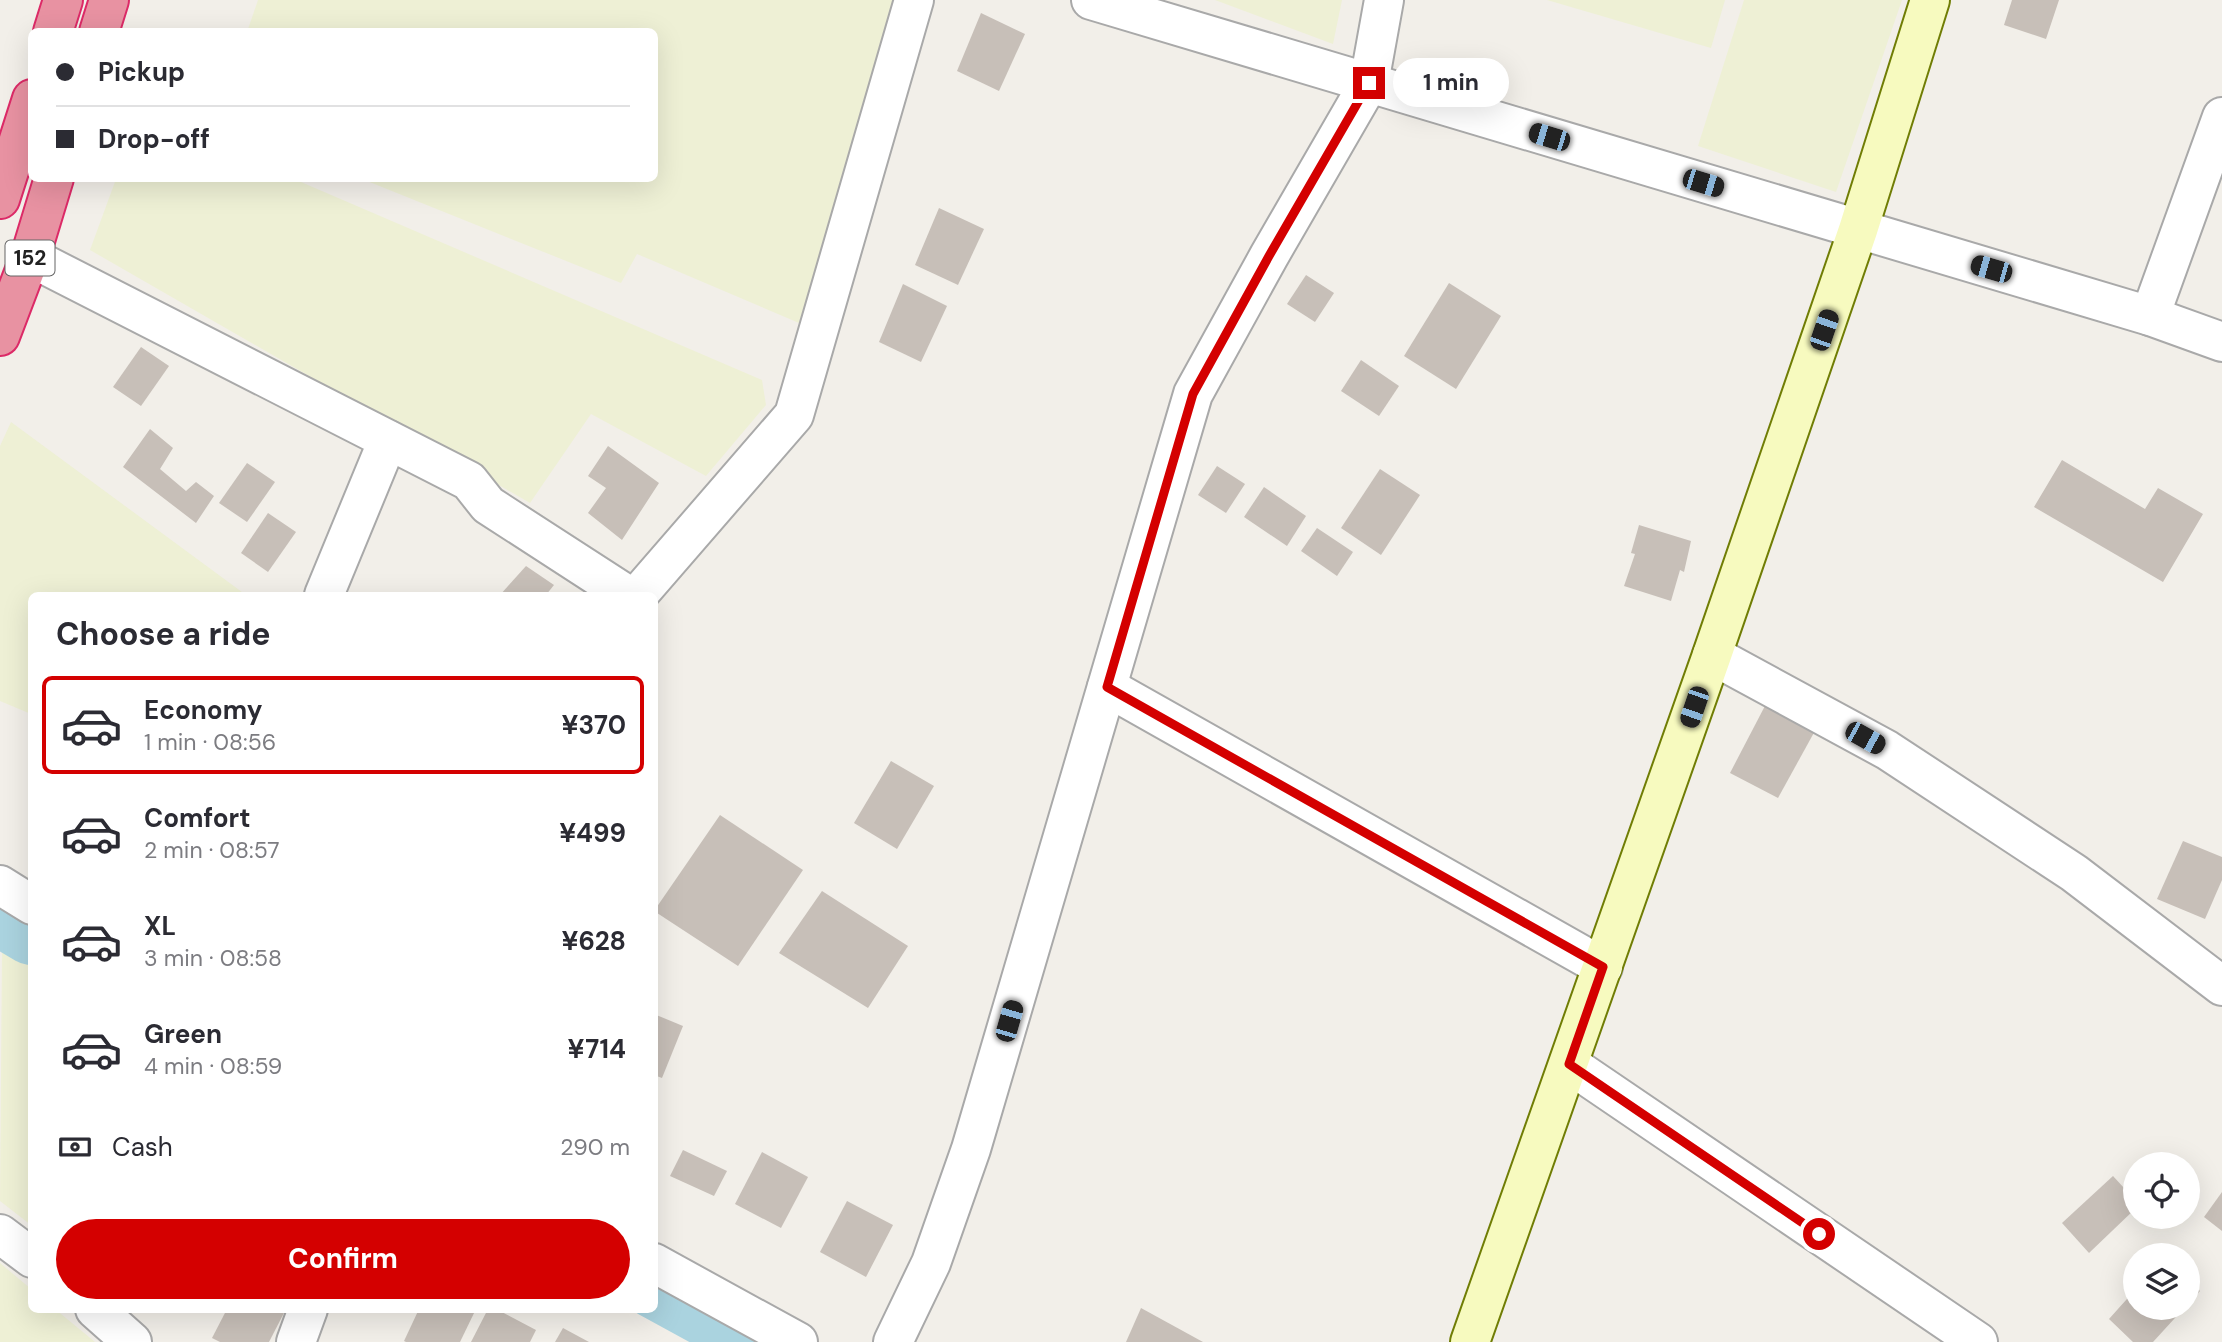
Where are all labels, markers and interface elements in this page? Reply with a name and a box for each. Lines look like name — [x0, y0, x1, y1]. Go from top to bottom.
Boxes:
text: Pickup — [98, 55, 185, 89]
callout: 1 min — [1394, 58, 1509, 108]
route end — [1353, 67, 1385, 99]
text: 1 min — [1423, 67, 1479, 97]
car — [1526, 121, 1573, 153]
text: Drop-off — [98, 122, 210, 156]
car — [1680, 167, 1727, 199]
road number: 152 — [5, 240, 54, 276]
car — [1968, 253, 2015, 285]
car — [1808, 307, 1841, 353]
text: Choose a ride — [56, 613, 271, 655]
car — [1678, 684, 1711, 730]
text: Economy — [144, 693, 262, 727]
icon: car — [60, 694, 123, 757]
text: ¥370 — [561, 708, 626, 742]
car — [1842, 719, 1889, 757]
text: 1 min · 08:56 — [144, 727, 276, 757]
text: Comfort — [144, 801, 250, 835]
icon: car — [60, 802, 123, 865]
text: ¥499 — [559, 816, 626, 850]
text: 2 min · 08:57 — [144, 835, 280, 865]
text: XL — [144, 909, 176, 943]
icon: car — [60, 910, 123, 973]
text: ¥628 — [562, 924, 626, 958]
text: 3 min · 08:58 — [144, 943, 282, 973]
car — [994, 998, 1025, 1044]
text: Green — [144, 1017, 222, 1051]
icon: car — [60, 1018, 123, 1081]
text: ¥714 — [568, 1032, 626, 1066]
text: 4 min · 08:59 — [144, 1051, 282, 1081]
icon: cash — [56, 1128, 94, 1166]
text: Cash — [112, 1130, 173, 1164]
text: 290 m — [560, 1132, 630, 1162]
map controls — [2123, 1152, 2200, 1320]
button: locate — [2123, 1152, 2200, 1229]
route start — [1803, 1218, 1835, 1250]
button: Confirm — [56, 1219, 630, 1299]
button: layers — [2123, 1243, 2200, 1320]

